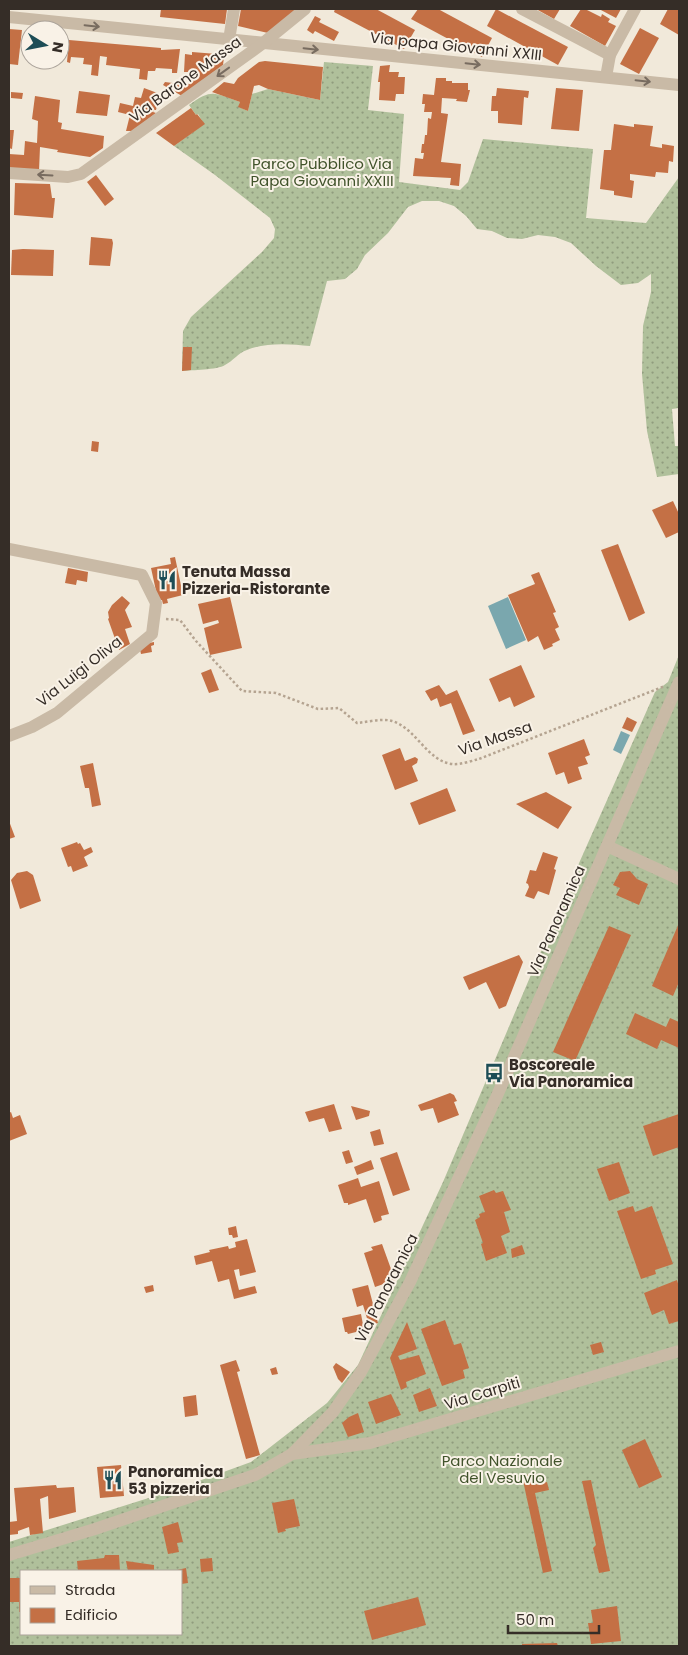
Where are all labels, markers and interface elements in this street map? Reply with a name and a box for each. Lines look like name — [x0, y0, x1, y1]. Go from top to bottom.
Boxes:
north arrow — [20, 20, 70, 70]
one-way arrow — [84, 21, 100, 31]
street label: Via papa Giovanni XXIII — [369, 27, 543, 65]
street label: Via Barone Massa — [125, 31, 245, 127]
text: N — [47, 40, 69, 54]
one-way arrow — [303, 44, 319, 53]
one-way arrow — [464, 59, 480, 69]
one-way arrow — [216, 67, 230, 77]
one-way arrow — [635, 76, 651, 86]
park label: Parco Pubblico Via Papa Giovanni XXIII — [250, 153, 394, 191]
one-way arrow — [37, 171, 53, 180]
place label: Tenuta Massa Pizzeria-Ristorante — [182, 561, 330, 599]
restaurant icon: Tenuta Massa Pizzeria-Ristorante — [156, 569, 178, 591]
street label: Via Luigi Oliva — [32, 631, 126, 711]
street label: Via Massa — [455, 716, 535, 760]
street label: Via Panoramica — [522, 862, 590, 980]
place label: Boscoreale Via Panoramica — [509, 1054, 633, 1092]
bus stop icon: Boscoreale Via Panoramica — [483, 1062, 505, 1084]
street label: Via Panoramica — [349, 1230, 423, 1346]
street label: Via Carpiti — [441, 1372, 523, 1414]
park label: Parco Nazionale del Vesuvio — [442, 1450, 562, 1488]
place label: Panoramica 53 pizzeria — [128, 1461, 223, 1499]
restaurant icon: Panoramica 53 pizzeria — [102, 1469, 124, 1491]
legend — [20, 1570, 182, 1635]
text: Strada — [65, 1579, 115, 1600]
scale bar — [508, 1602, 599, 1634]
text: Edificio — [65, 1604, 118, 1625]
text: 50 m — [516, 1609, 554, 1630]

